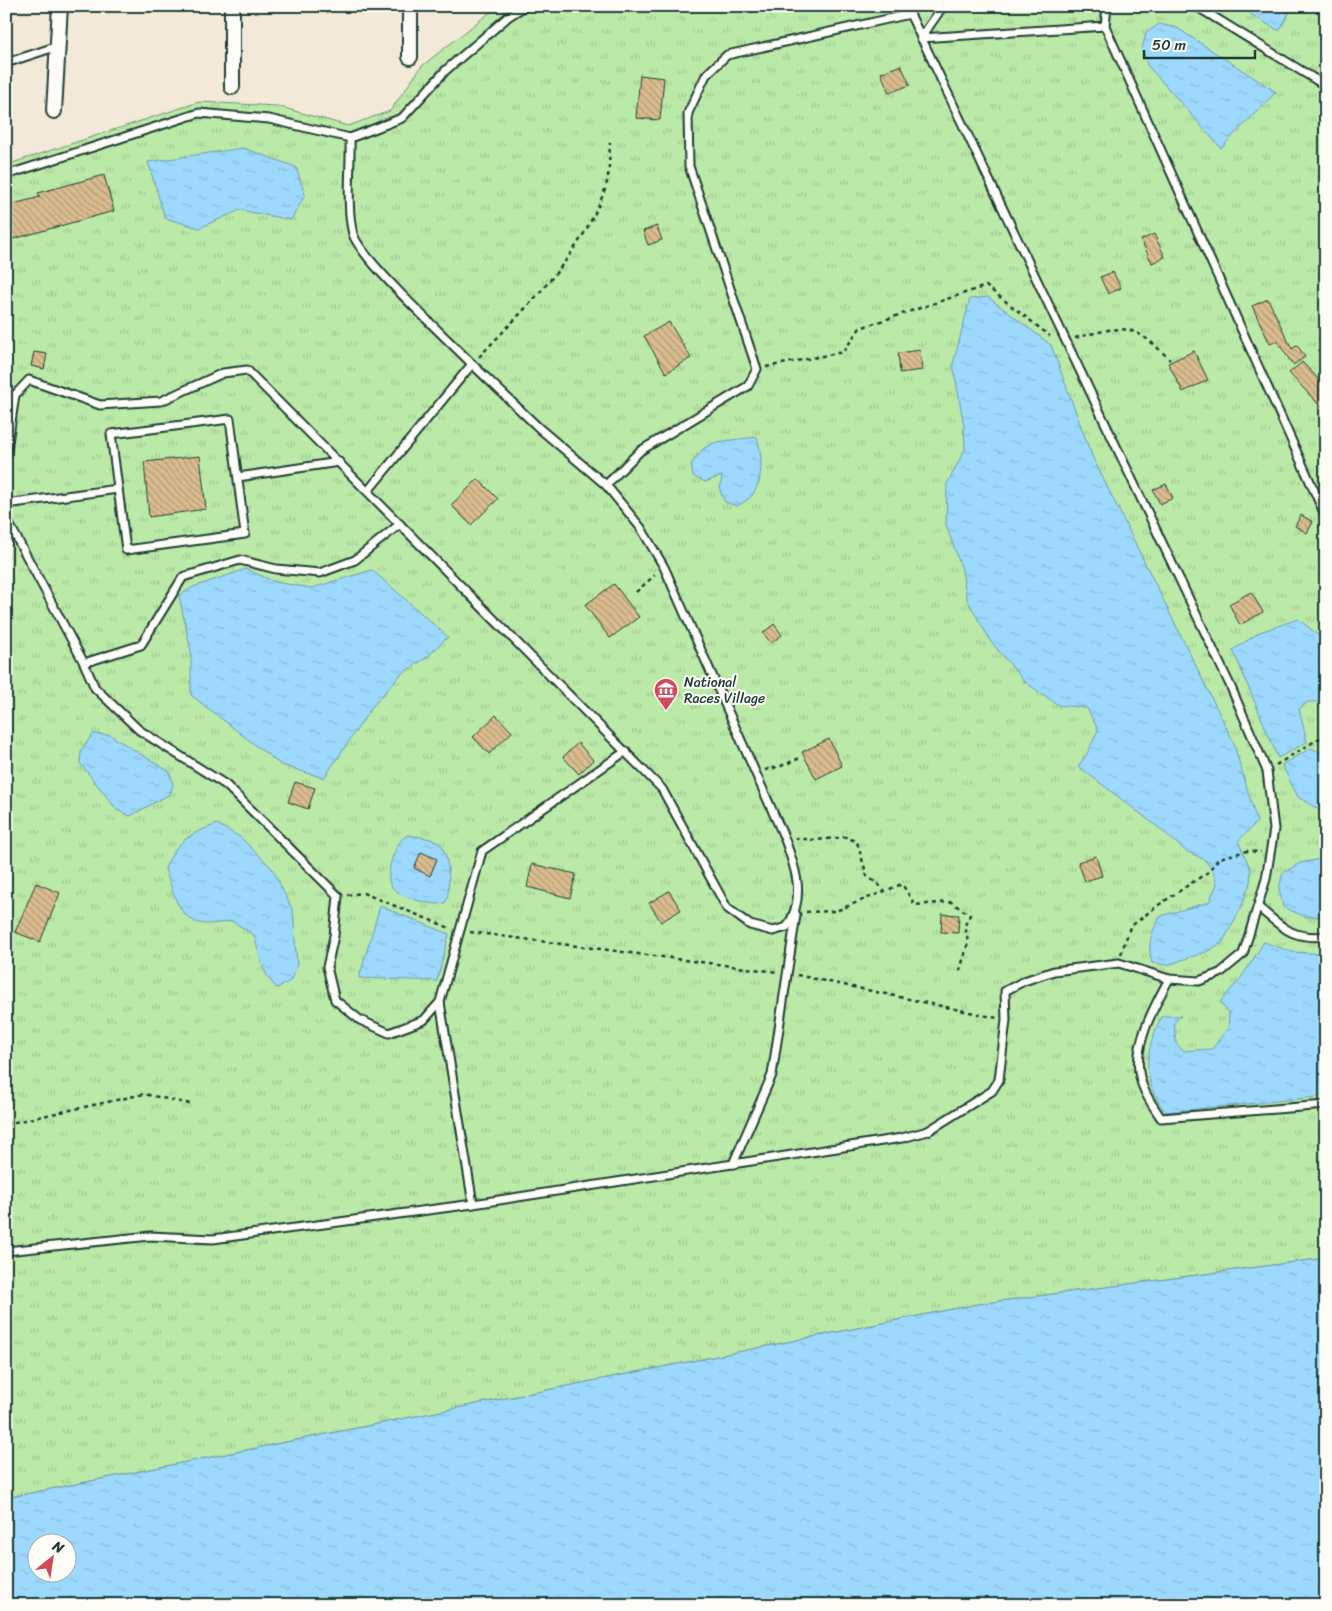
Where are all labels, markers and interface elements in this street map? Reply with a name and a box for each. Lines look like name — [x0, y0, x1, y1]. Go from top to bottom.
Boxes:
scale bar — [1144, 28, 1256, 60]
text: 50 m — [1152, 32, 1187, 58]
place label: National Races Village — [684, 670, 765, 711]
museum icon: National Races Village — [653, 677, 679, 711]
text: N — [47, 1533, 69, 1561]
north arrow — [28, 1534, 78, 1584]

